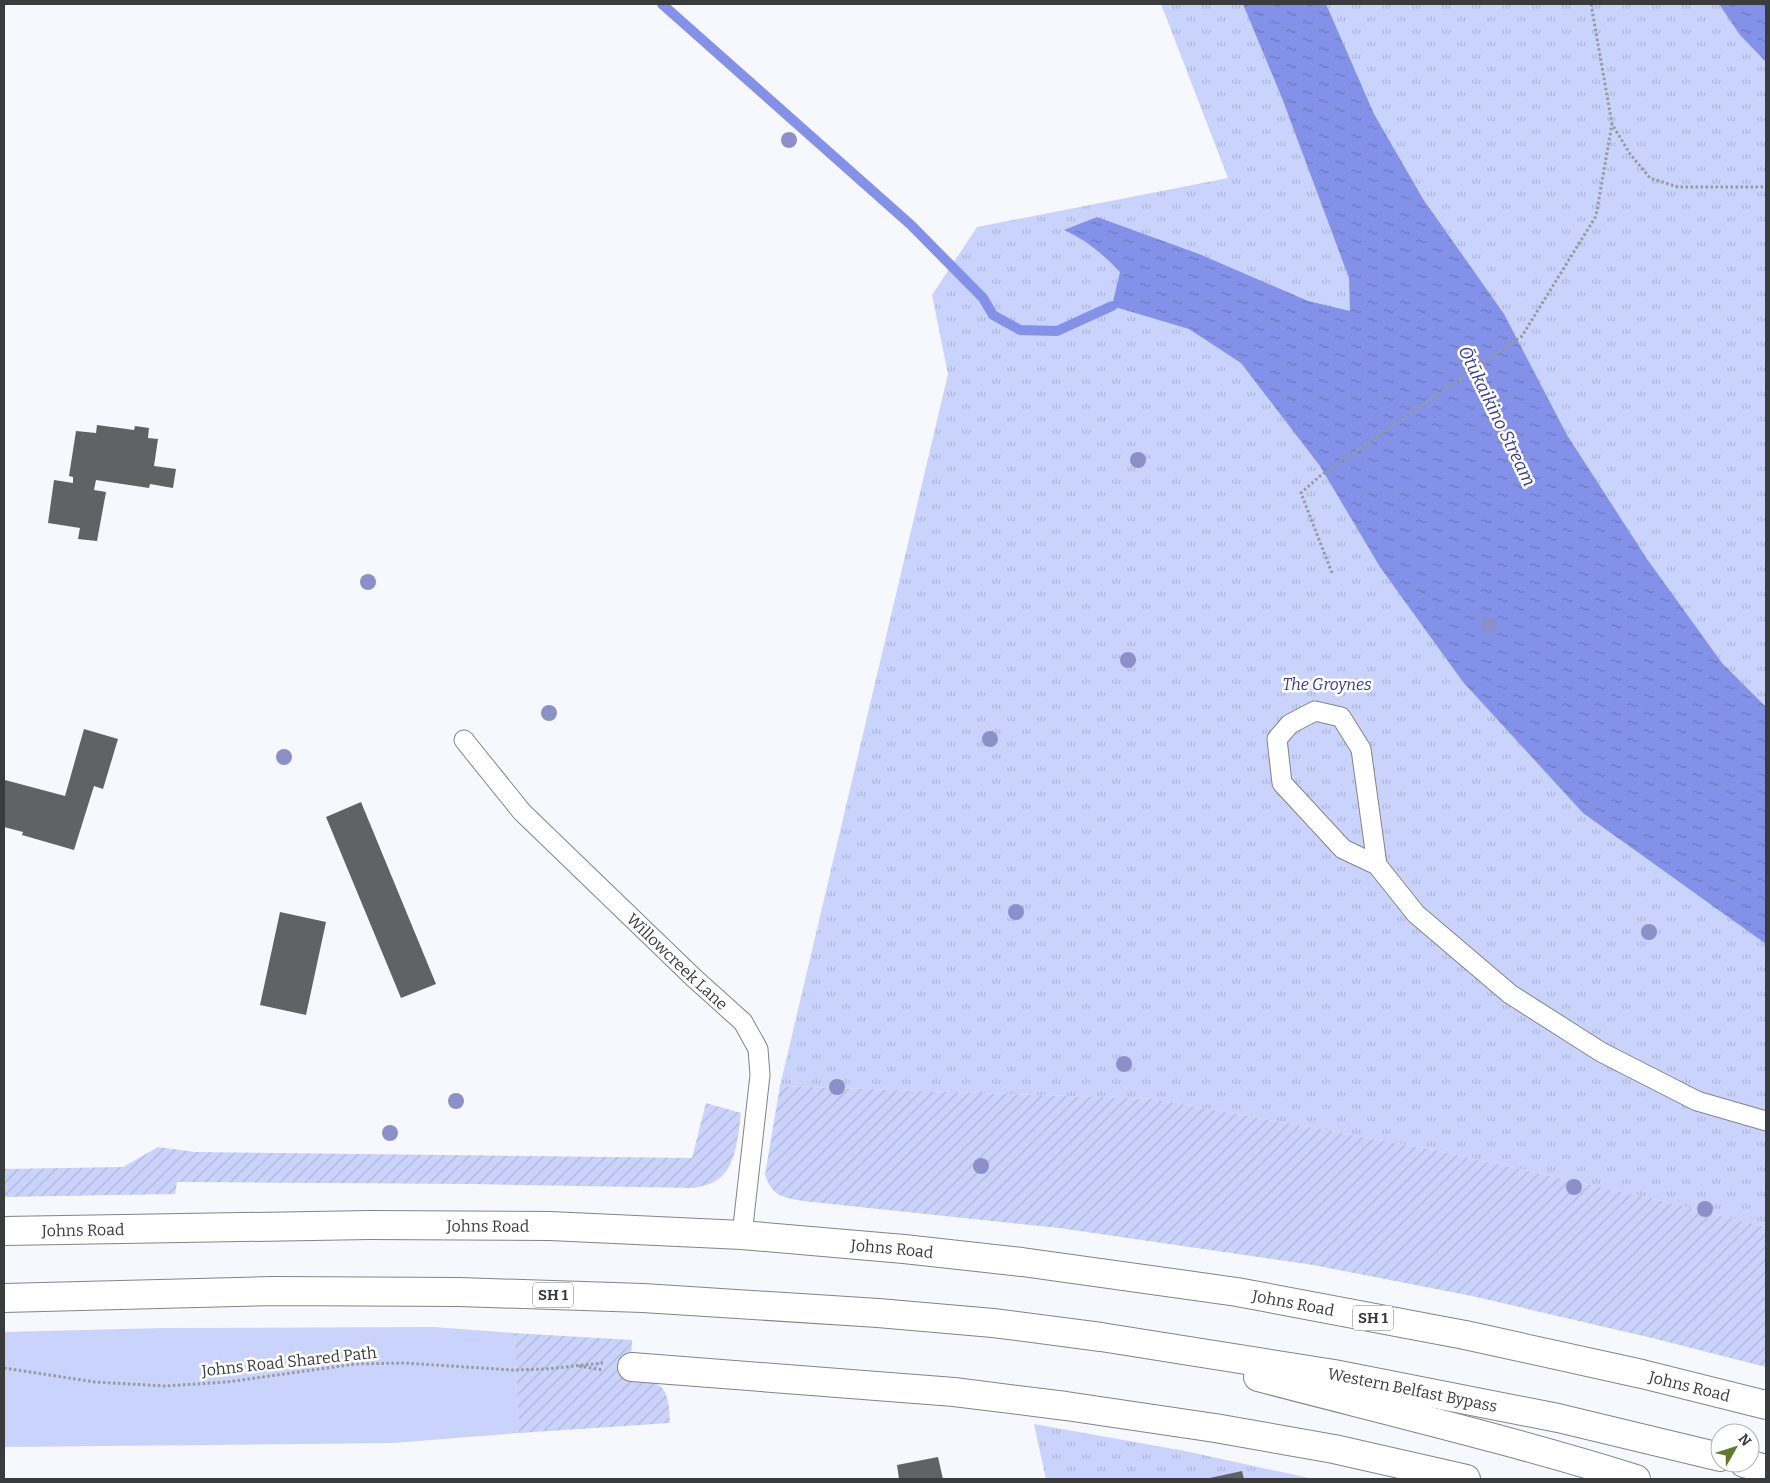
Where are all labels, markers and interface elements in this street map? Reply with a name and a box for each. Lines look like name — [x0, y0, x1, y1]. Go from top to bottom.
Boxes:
water label: Ōtūkaikino Stream — [1453, 342, 1541, 490]
park label: The Groynes — [1282, 675, 1372, 694]
street label: Willowcreek Lane — [623, 909, 732, 1014]
street label: Johns Road — [445, 1216, 530, 1236]
street label: Johns Road — [40, 1220, 125, 1240]
street label: Johns Road — [849, 1235, 935, 1262]
road number: SH 1 — [533, 1282, 573, 1308]
street label: Johns Road — [1250, 1286, 1336, 1320]
road number: SH 1 — [1353, 1306, 1393, 1330]
street label: Johns Road Shared Path — [200, 1343, 378, 1380]
street label: Western Belfast Bypass — [1326, 1364, 1499, 1416]
street label: Johns Road — [1646, 1367, 1732, 1406]
north arrow — [1710, 1423, 1760, 1473]
text: N — [1735, 1431, 1755, 1450]

